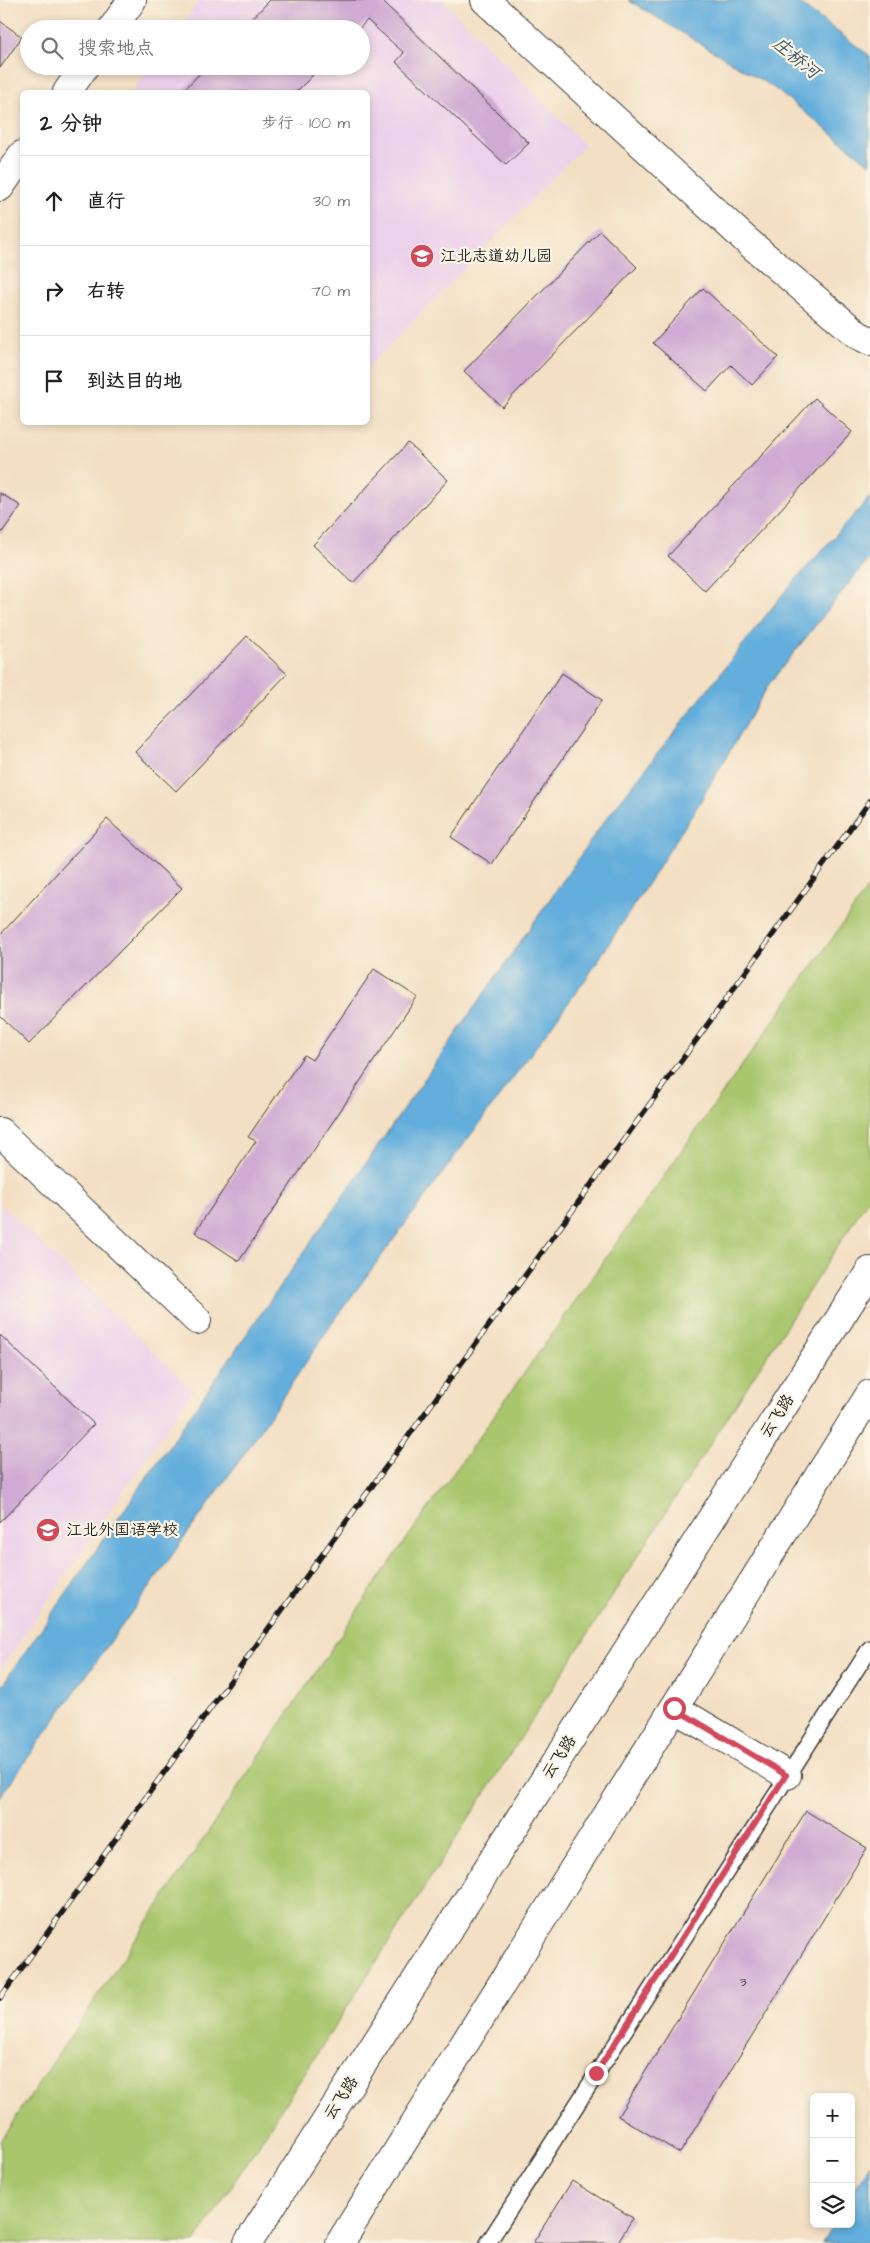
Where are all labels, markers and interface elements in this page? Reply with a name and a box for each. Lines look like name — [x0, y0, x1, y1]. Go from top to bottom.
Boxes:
search box — [20, 20, 370, 75]
water label: 庄桥河 — [767, 31, 827, 87]
icon: search — [38, 34, 66, 62]
text: 搜索地点 — [78, 35, 154, 62]
text: 2 分钟 — [40, 109, 102, 138]
text: 步行 · 100 m — [262, 112, 350, 134]
icon: ahead — [40, 187, 68, 215]
text: 直行 — [87, 188, 125, 215]
text: 30 m — [313, 190, 350, 212]
school or university icon: 江北志道幼儿园 — [409, 243, 435, 269]
place label: 江北志道幼儿园 — [440, 245, 552, 267]
icon: right — [40, 277, 68, 305]
text: 右转 — [87, 278, 125, 305]
text: 70 m — [311, 280, 350, 302]
icon: arrive — [40, 367, 68, 395]
text: 到达目的地 — [87, 368, 182, 395]
street label: 云飞路 — [755, 1390, 799, 1442]
school or university icon: 江北外国语学校 — [35, 1517, 61, 1543]
place label: 江北外国语学校 — [66, 1519, 178, 1541]
route start — [663, 1697, 686, 1720]
street label: 云飞路 — [537, 1731, 581, 1783]
house number: 3 — [739, 1972, 747, 1992]
route end — [585, 2062, 608, 2085]
street label: 云飞路 — [319, 2072, 363, 2124]
map controls — [810, 2093, 855, 2228]
button: + — [810, 2093, 855, 2138]
button: − — [810, 2138, 855, 2183]
button: layers — [810, 2183, 855, 2228]

